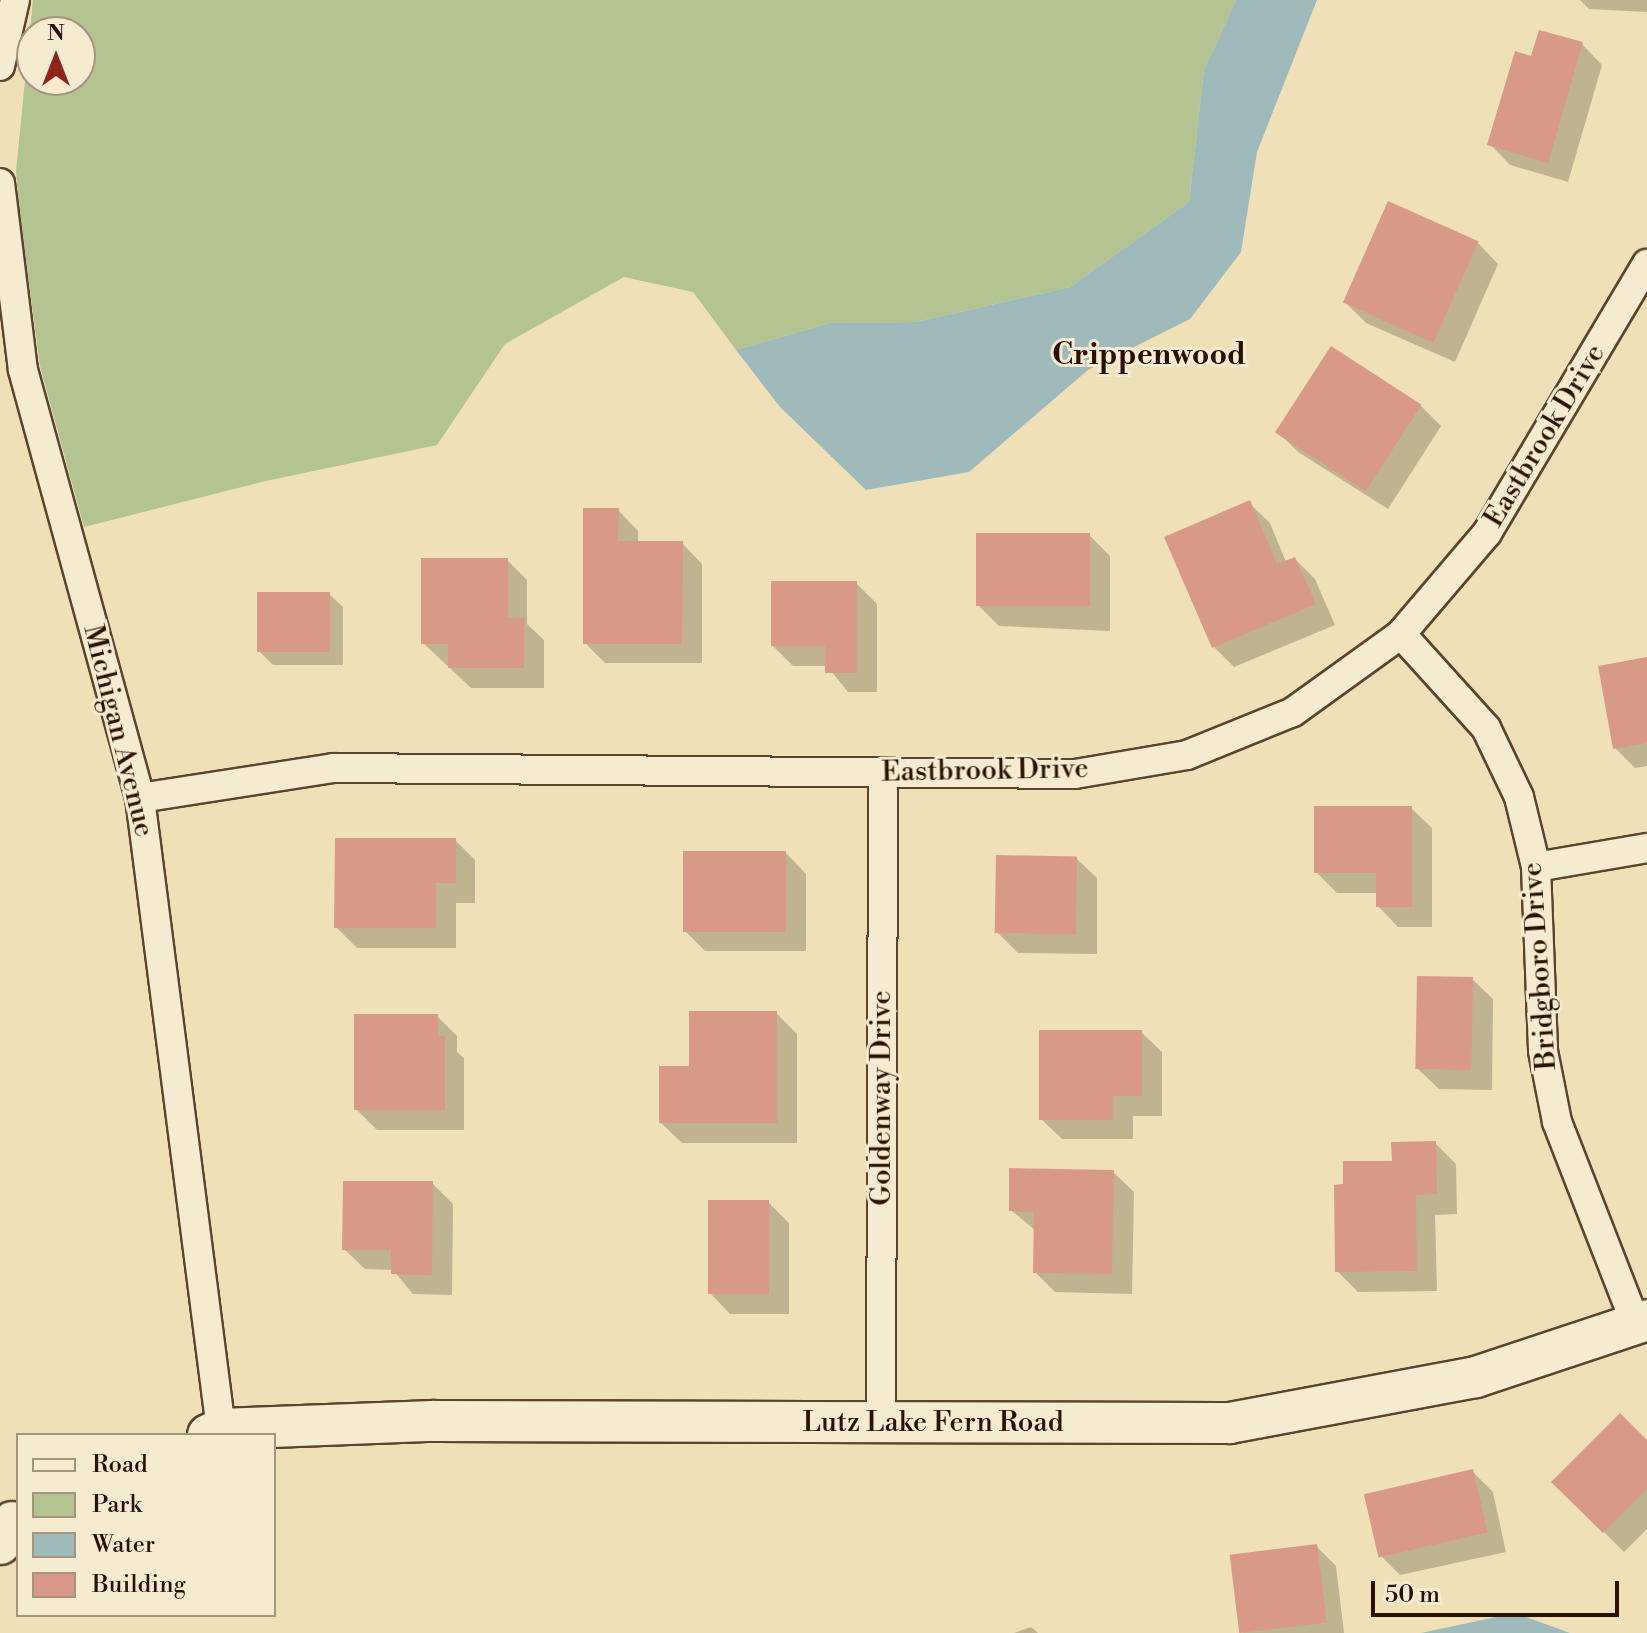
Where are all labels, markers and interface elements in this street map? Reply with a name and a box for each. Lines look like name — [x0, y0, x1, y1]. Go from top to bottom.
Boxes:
north arrow — [16, 16, 96, 96]
text: N — [47, 20, 65, 47]
district label: Crippenwood — [1052, 337, 1246, 373]
street label: Eastbrook Drive — [1477, 339, 1613, 533]
street label: Michigan Avenue — [75, 622, 161, 840]
street label: Eastbrook Drive — [881, 752, 1089, 790]
street label: Bridgboro Drive — [1516, 861, 1564, 1071]
street label: Goldenway Drive — [865, 990, 899, 1206]
street label: Lutz Lake Fern Road — [802, 1406, 1064, 1440]
legend — [16, 1433, 276, 1617]
text: Road — [92, 1450, 148, 1480]
text: Park — [92, 1490, 142, 1520]
text: Water — [92, 1530, 155, 1560]
scale bar — [1375, 1565, 1623, 1615]
text: Building — [92, 1570, 186, 1600]
text: 50 m — [1385, 1580, 1440, 1610]

